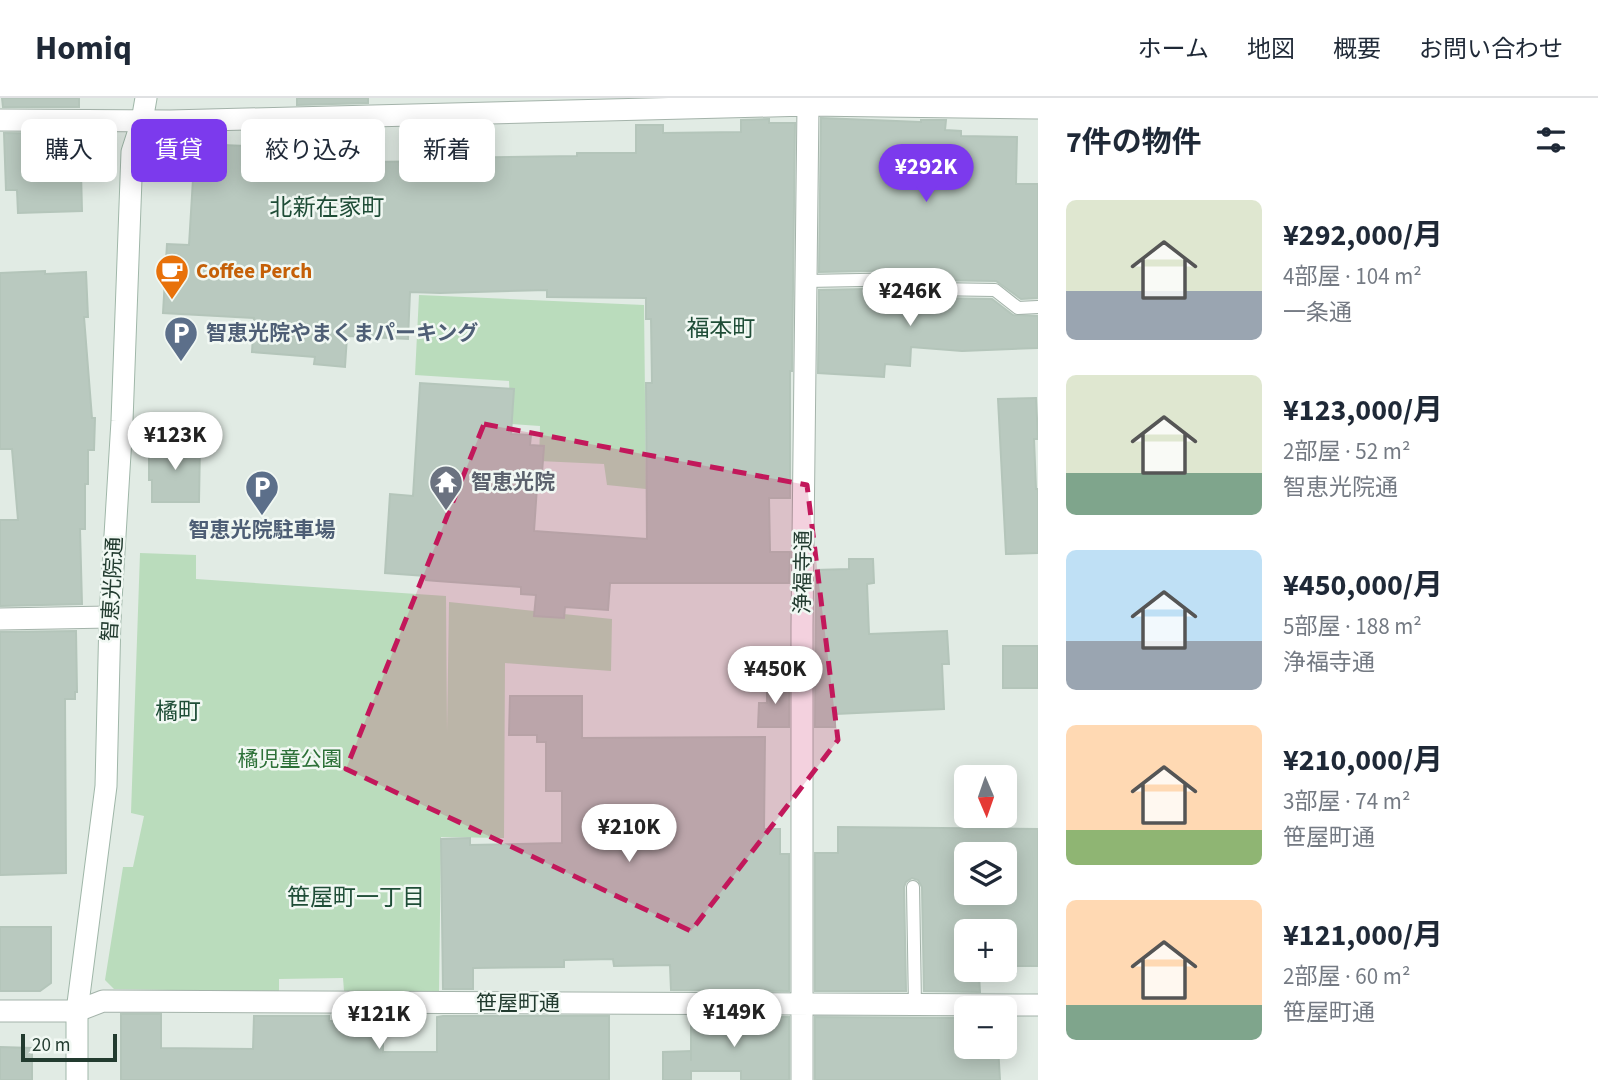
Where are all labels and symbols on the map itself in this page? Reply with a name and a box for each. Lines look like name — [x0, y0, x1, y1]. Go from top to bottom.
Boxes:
pin: ¥292K — [877, 144, 975, 204]
district label: 北新在家町 — [270, 191, 385, 224]
cafe icon: Coffee Perch — [153, 252, 191, 301]
place label: Coffee Perch — [196, 256, 312, 286]
pin: ¥246K — [861, 268, 959, 328]
district label: 福本町 — [687, 312, 756, 345]
parking icon: 智恵光院やまくまパーキング — [162, 314, 200, 363]
place label: 智恵光院やまくまパーキング — [206, 318, 478, 348]
pin: ¥123K — [126, 412, 224, 472]
temple icon: 智恵光院 — [427, 463, 465, 512]
place label: 智恵光院 — [471, 467, 555, 497]
parking icon: 智恵光院駐車場 — [243, 468, 281, 517]
place label: 智恵光院駐車場 — [189, 515, 336, 545]
street label: 浄福寺通 — [787, 530, 819, 614]
street label: 智恵光院通 — [94, 536, 130, 642]
pin: ¥450K — [726, 646, 824, 706]
district label: 橘町 — [155, 695, 201, 728]
park label: 橘児童公園 — [238, 744, 343, 774]
north arrow — [954, 765, 1017, 828]
pin: ¥210K — [580, 804, 678, 864]
district label: 笹屋町一丁目 — [287, 881, 425, 914]
street label: 笹屋町通 — [476, 988, 560, 1018]
pin: ¥149K — [685, 990, 783, 1049]
pin: ¥121K — [330, 992, 428, 1051]
scale bar — [21, 1031, 117, 1063]

